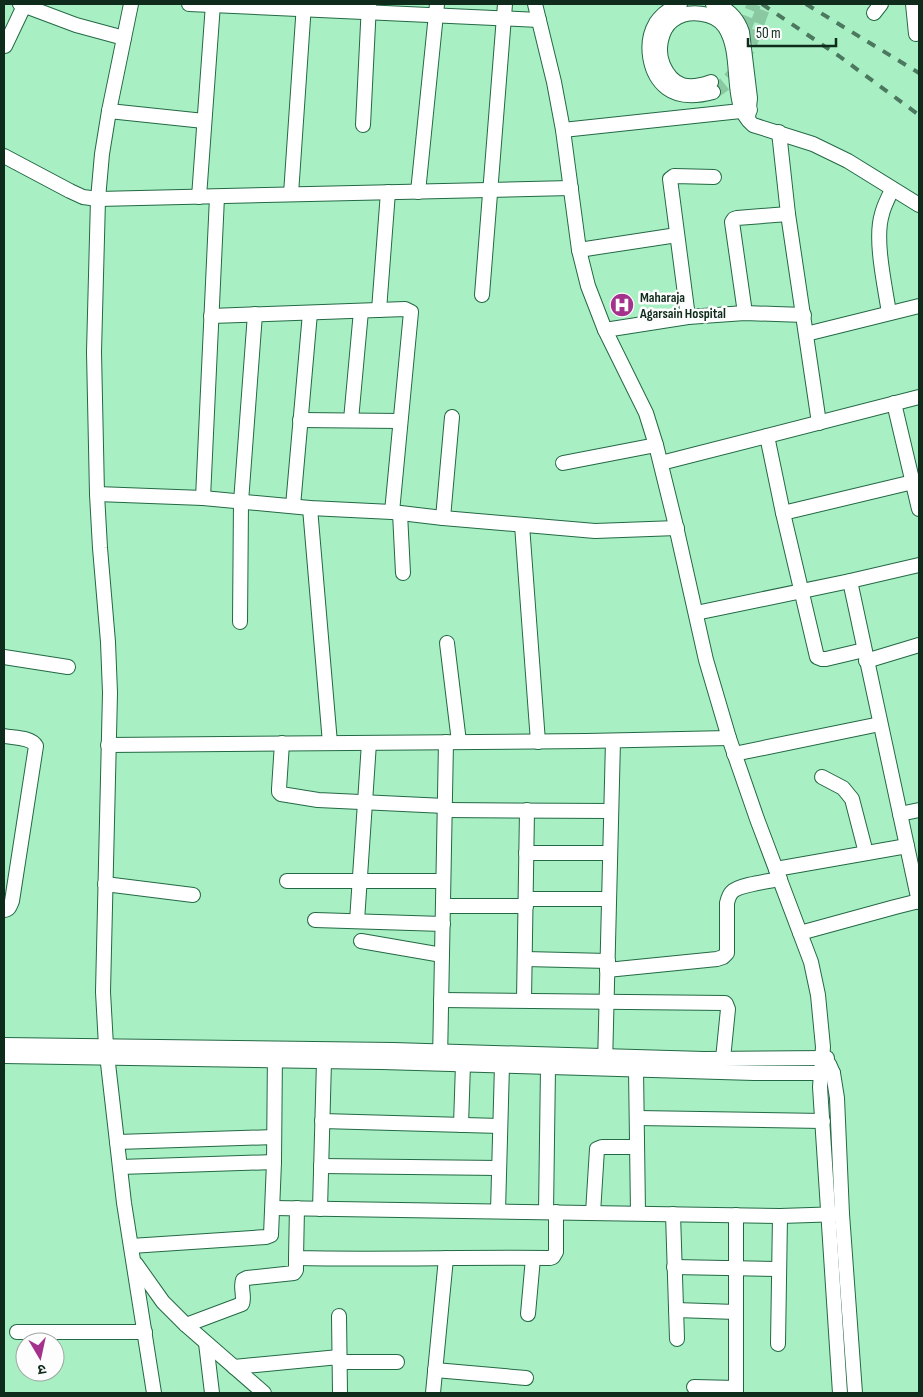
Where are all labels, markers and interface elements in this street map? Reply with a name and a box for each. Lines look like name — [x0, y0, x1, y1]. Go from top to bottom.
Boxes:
scale bar — [748, 15, 836, 47]
text: 50 m — [756, 24, 781, 43]
place label: Maharaja Agarsain Hospital — [639, 289, 726, 322]
hospital icon: Maharaja Agarsain Hospital — [609, 292, 635, 318]
north arrow — [15, 1332, 65, 1382]
text: उ — [36, 1360, 47, 1379]

